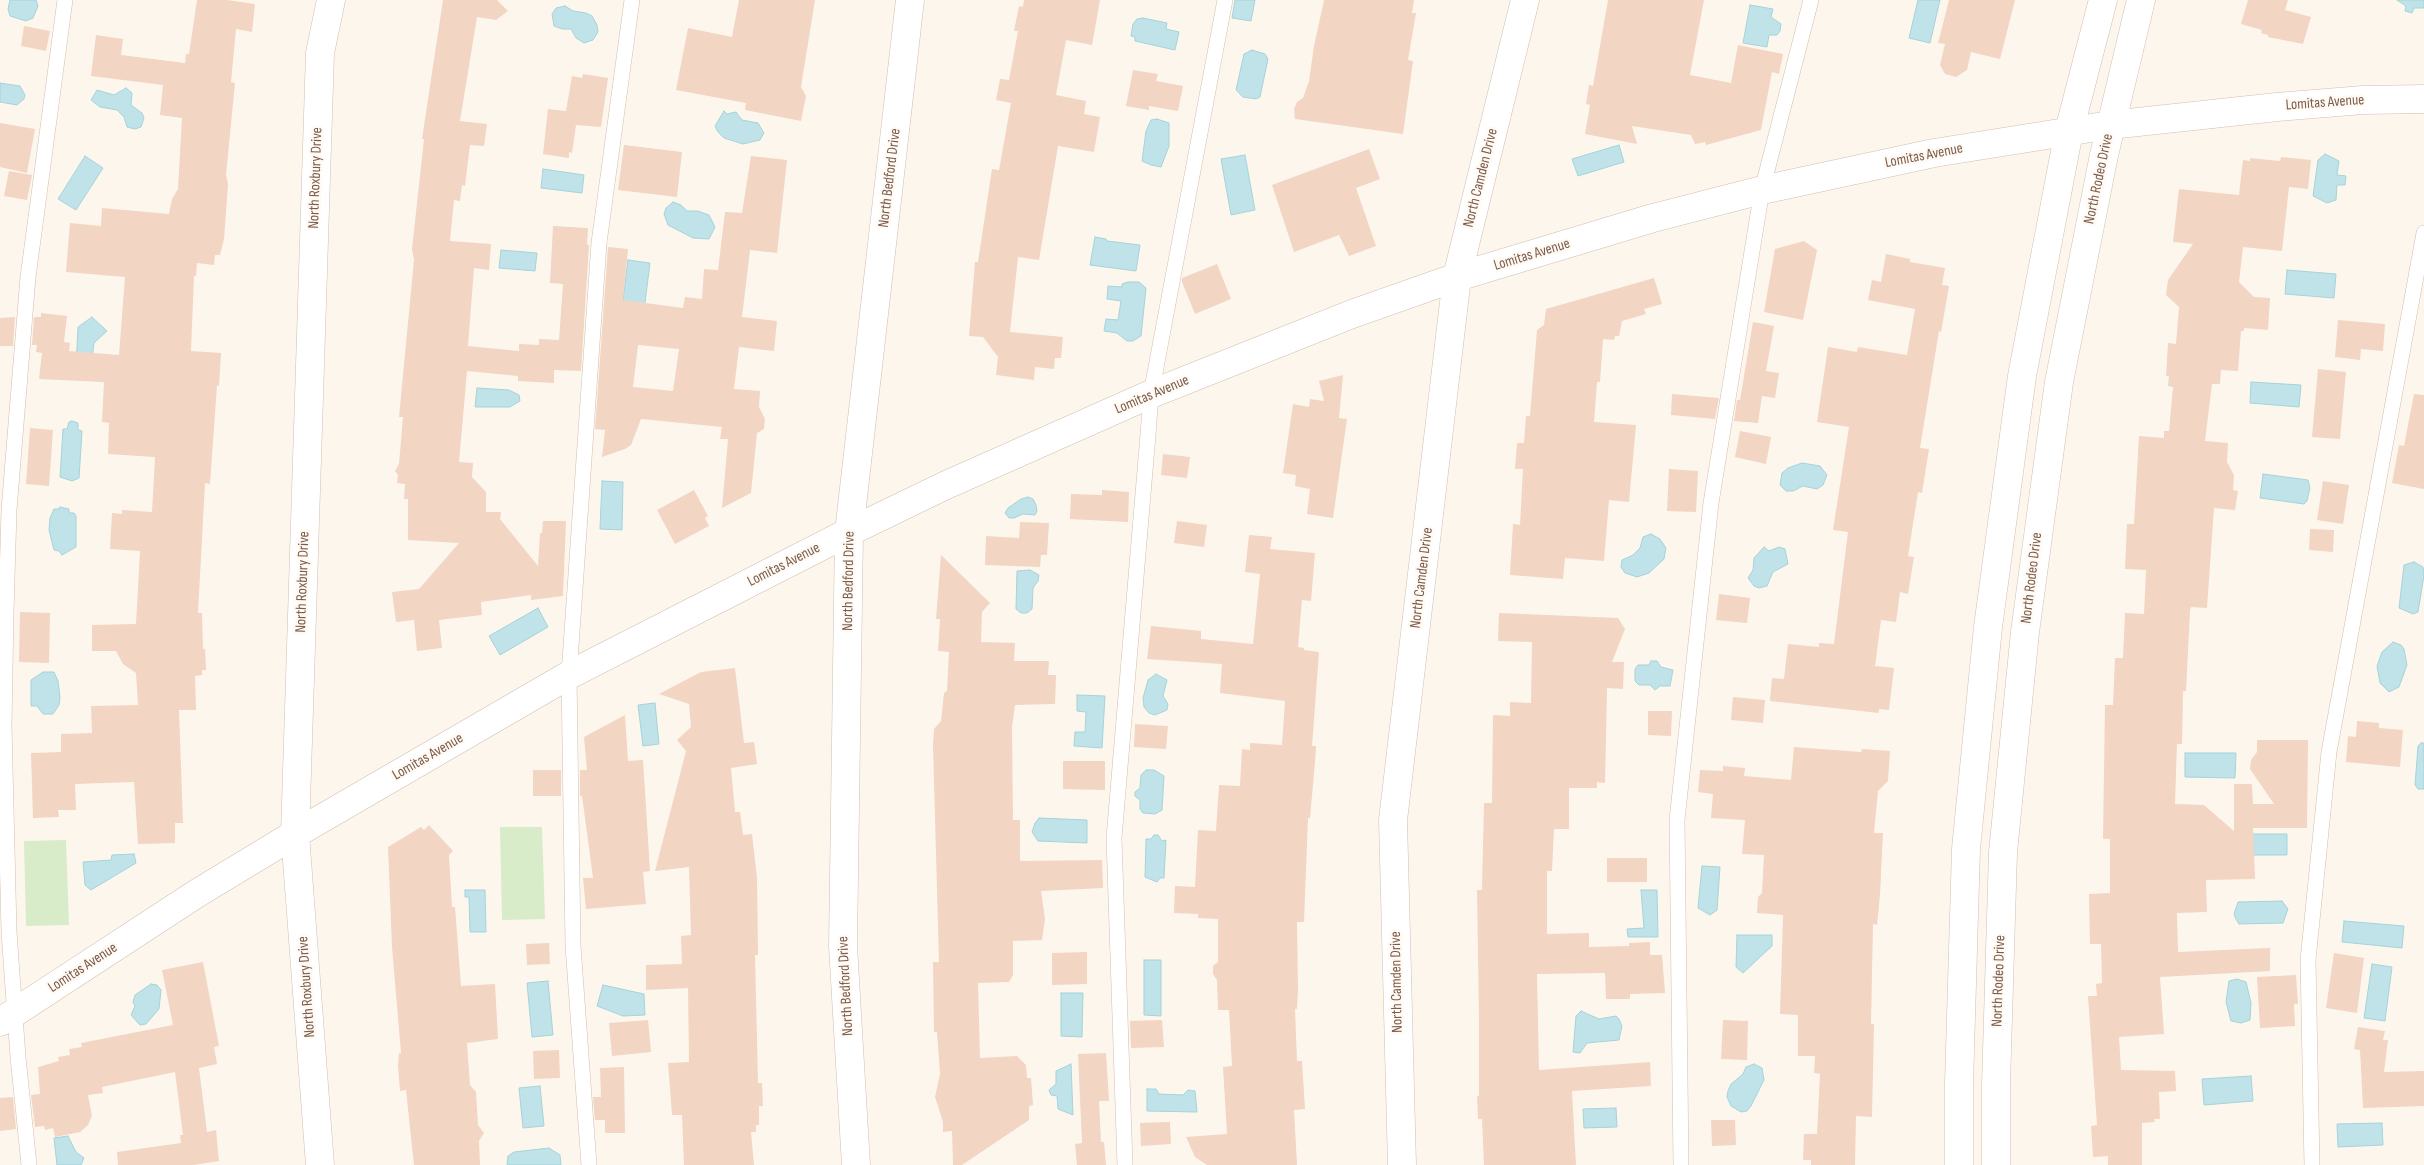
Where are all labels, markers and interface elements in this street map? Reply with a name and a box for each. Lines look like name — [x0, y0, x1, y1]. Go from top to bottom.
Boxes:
street label: Lomitas Avenue — [2285, 91, 2365, 115]
street label: North Roxbury Drive — [305, 127, 327, 229]
street label: North Bedford Drive — [875, 127, 905, 229]
street label: North Camden Drive — [1460, 127, 1502, 229]
street label: North Rodeo Drive — [2081, 132, 2117, 226]
street label: Lomitas Avenue — [1884, 140, 1964, 172]
street label: Lomitas Avenue — [1492, 235, 1572, 275]
street label: Lomitas Avenue — [1112, 371, 1192, 419]
street label: North Camden Drive — [1407, 527, 1437, 629]
street label: North Roxbury Drive — [292, 531, 314, 633]
street label: North Bedford Drive — [839, 531, 859, 631]
street label: North Rodeo Drive — [2017, 531, 2047, 625]
street label: Lomitas Avenue — [745, 539, 823, 591]
street label: Lomitas Avenue — [389, 730, 467, 784]
street label: North Camden Drive — [1387, 931, 1407, 1033]
street label: North Rodeo Drive — [1988, 935, 2010, 1027]
street label: North Roxbury Drive — [294, 936, 320, 1038]
street label: North Bedford Drive — [834, 936, 858, 1036]
street label: Lomitas Avenue — [45, 939, 121, 997]

